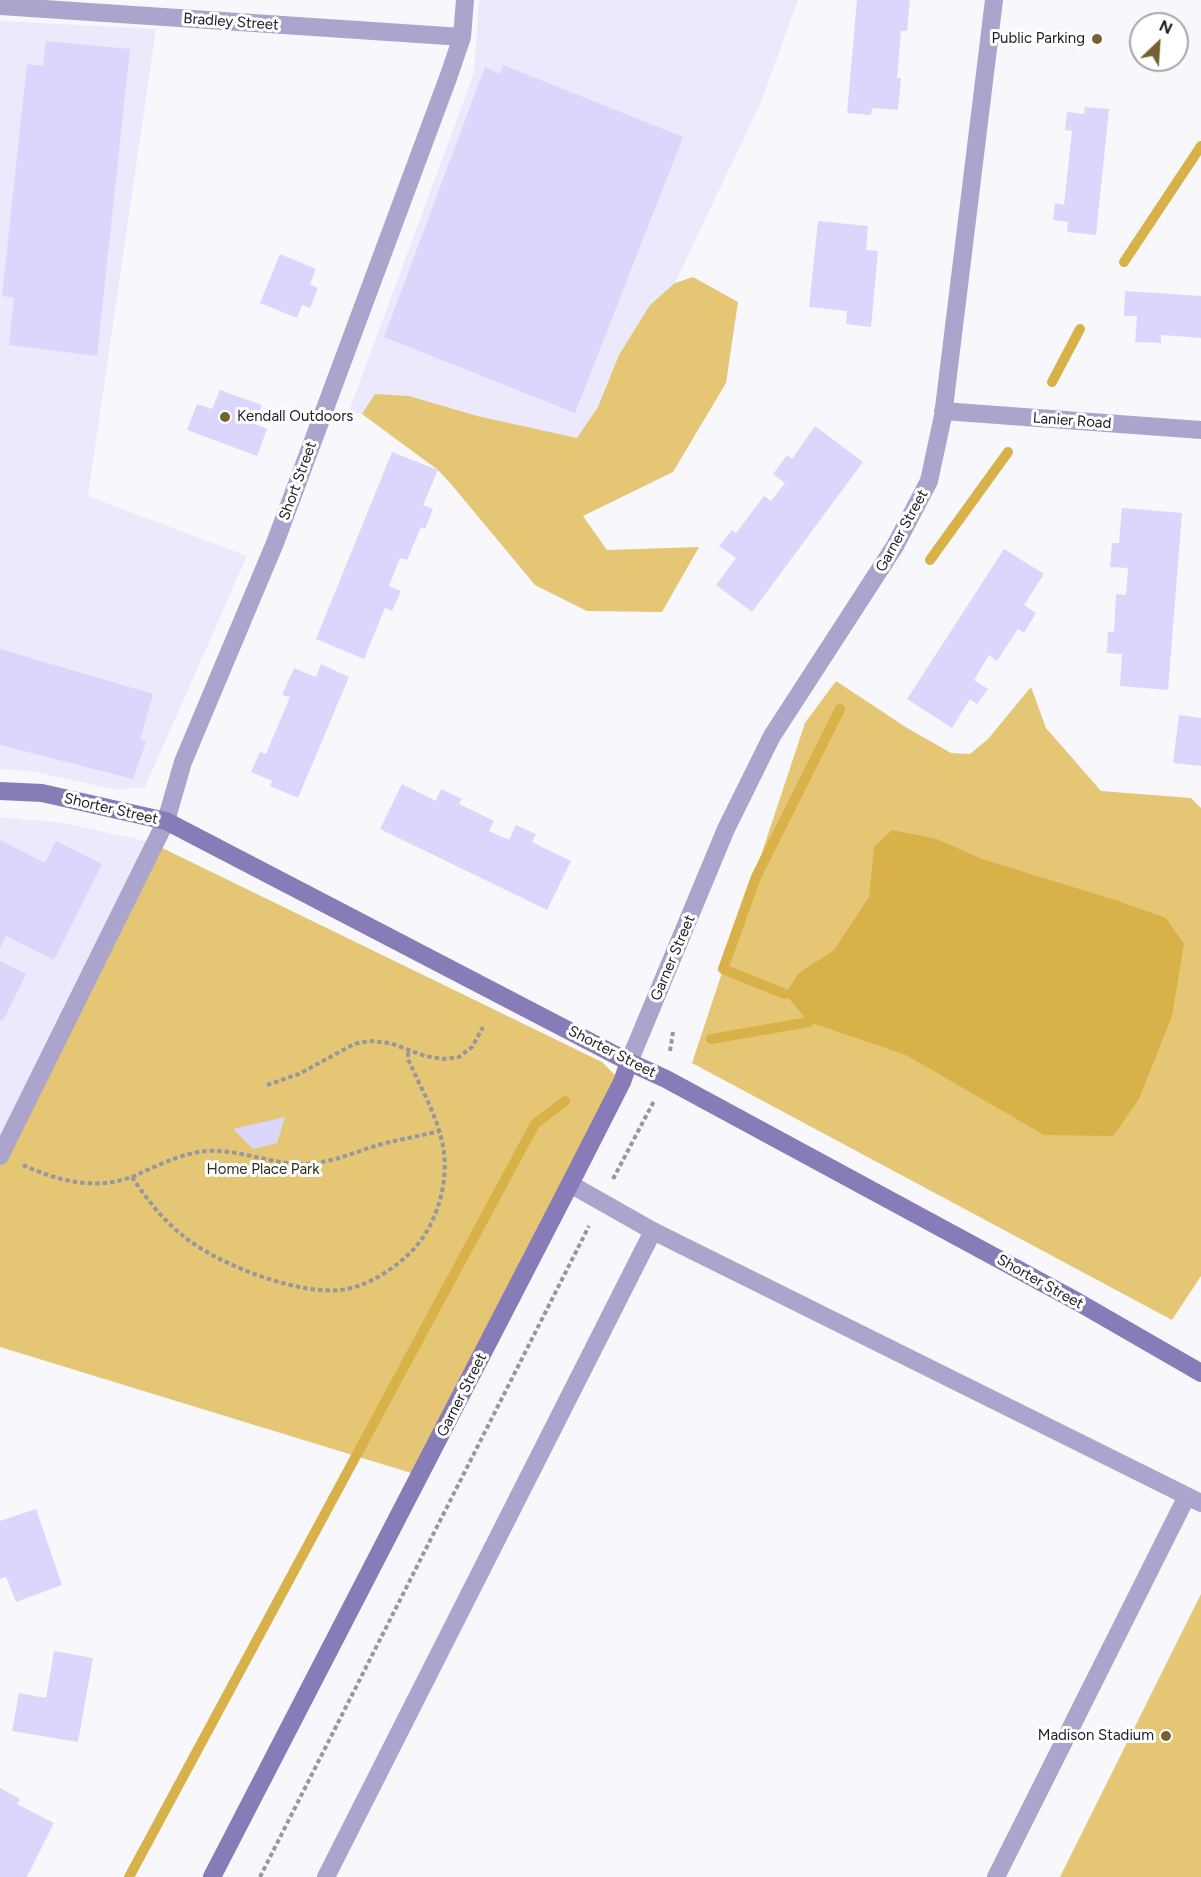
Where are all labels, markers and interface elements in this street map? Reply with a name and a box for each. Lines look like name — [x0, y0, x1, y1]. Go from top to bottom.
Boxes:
street label: Bradley Street — [183, 10, 279, 34]
north arrow — [1129, 12, 1189, 72]
text: N — [1156, 16, 1176, 38]
place label: Public Parking — [991, 30, 1085, 48]
marker: Public Parking — [1090, 32, 1104, 46]
place label: Kendall Outdoors — [237, 408, 353, 426]
street label: Lanier Road — [1032, 409, 1112, 433]
marker: Kendall Outdoors — [218, 410, 232, 424]
street label: Short Street — [275, 439, 321, 523]
street label: Garner Street — [872, 487, 932, 575]
street label: Shorter Street — [62, 789, 160, 829]
street label: Garner Street — [647, 912, 699, 1004]
street label: Shorter Street — [565, 1022, 659, 1082]
park label: Home Place Park — [207, 1161, 319, 1179]
street label: Shorter Street — [994, 1251, 1086, 1313]
street label: Garner Street — [433, 1350, 491, 1440]
place label: Madison Stadium — [1038, 1727, 1154, 1745]
marker: Madison Stadium — [1159, 1729, 1173, 1743]

